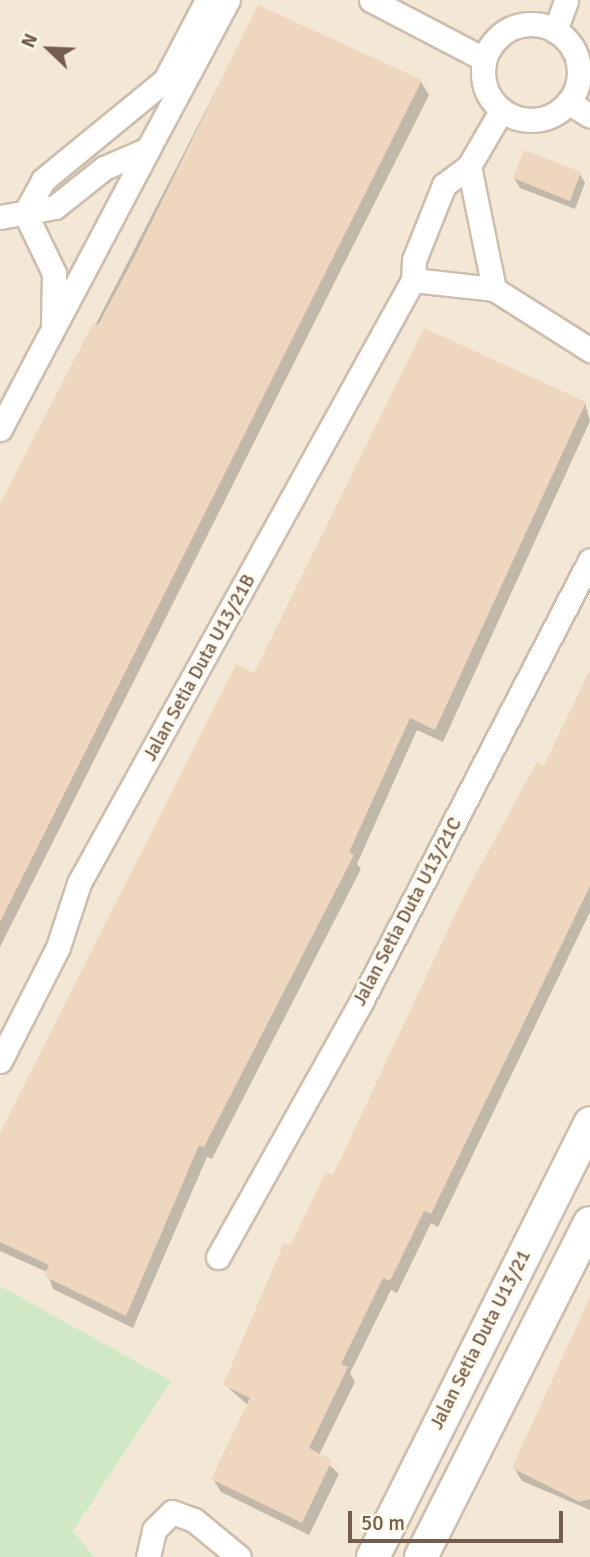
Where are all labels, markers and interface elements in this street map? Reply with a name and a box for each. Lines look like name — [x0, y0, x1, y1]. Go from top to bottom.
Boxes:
north arrow — [14, 14, 84, 84]
text: N — [16, 30, 43, 52]
street label: Jalan Setia Duta U13/21B — [139, 571, 261, 765]
street label: Jalan Setia Duta U13/21C — [349, 814, 467, 1010]
street label: Jalan Setia Duta U13/21 — [426, 1247, 536, 1433]
scale bar — [352, 1498, 567, 1542]
text: 50 m — [361, 1510, 405, 1536]

